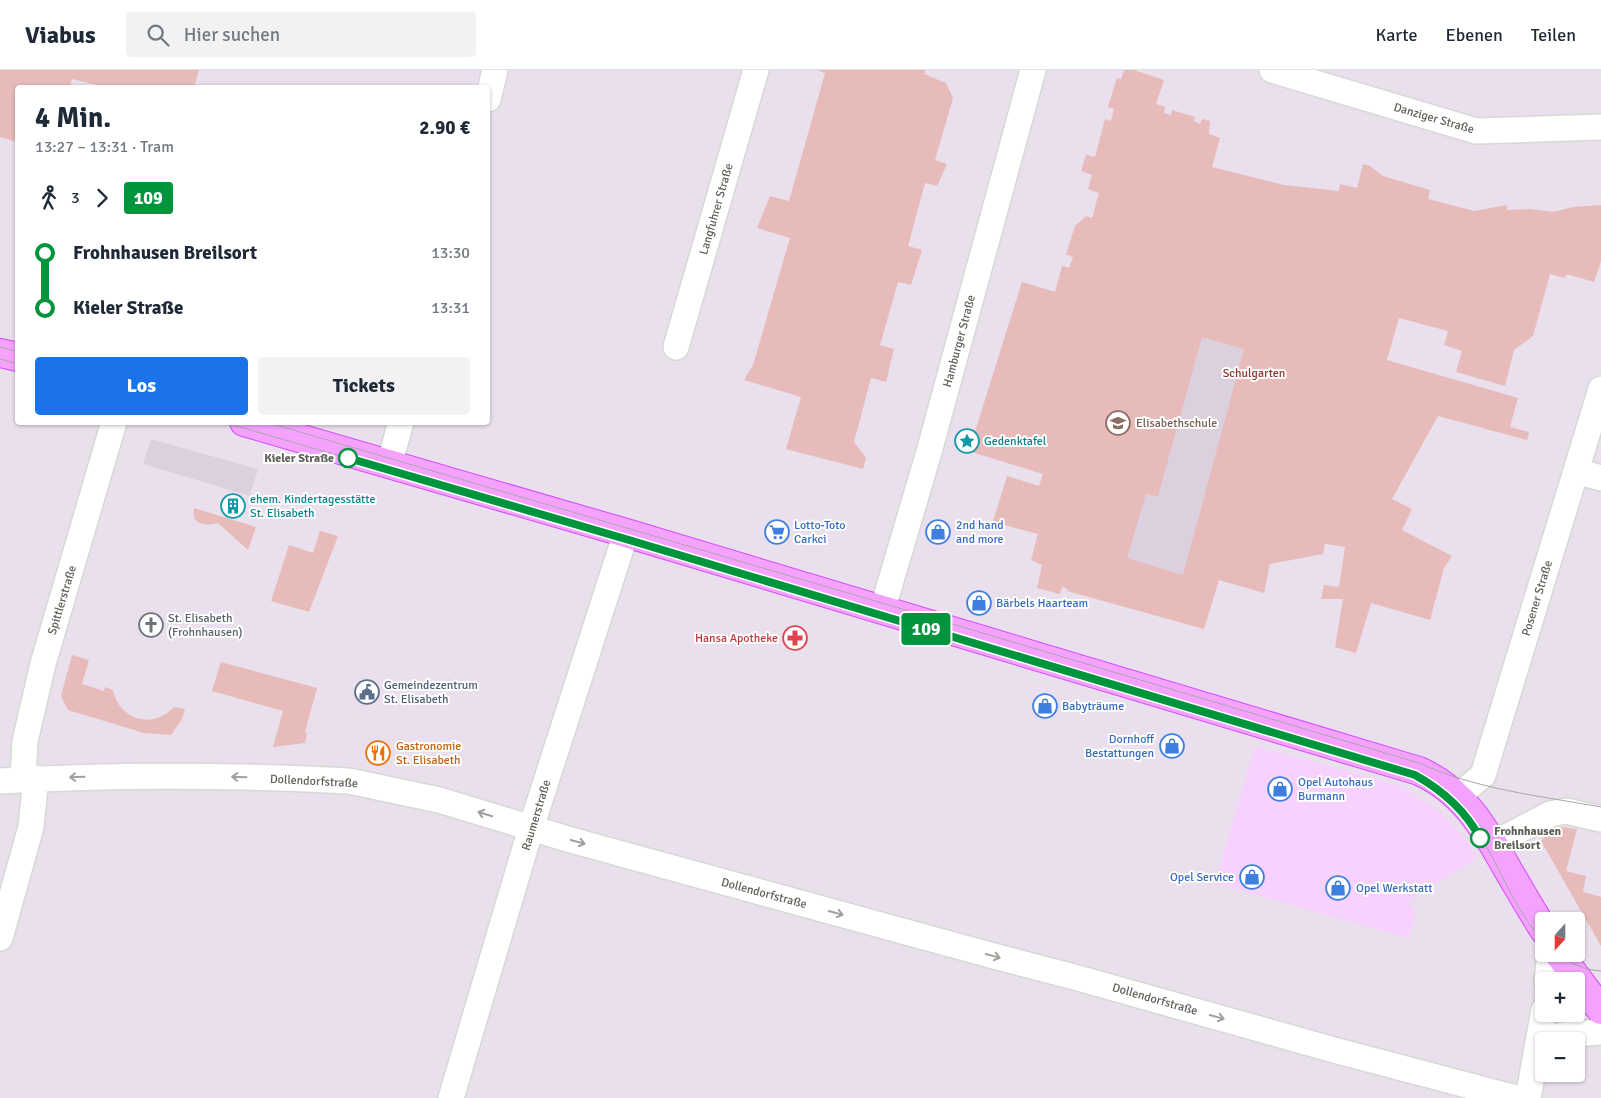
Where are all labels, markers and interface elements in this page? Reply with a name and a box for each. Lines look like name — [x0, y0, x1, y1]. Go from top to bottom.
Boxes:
search box — [126, 12, 476, 57]
text: Viabus — [25, 20, 96, 50]
icon: search — [144, 21, 172, 49]
text: Hier suchen — [184, 23, 280, 47]
text: Karte — [1375, 24, 1417, 46]
text: Ebenen — [1445, 24, 1503, 46]
text: Teilen — [1531, 24, 1576, 46]
street label: Danziger Straße — [1392, 100, 1476, 137]
text: 4 Min. — [35, 101, 111, 135]
text: 2.90 € — [419, 116, 470, 140]
text: 13:27 – 13:31 · Tram — [35, 137, 174, 157]
street label: Langfuhrer Straße — [696, 162, 737, 257]
icon: walk — [35, 184, 63, 212]
icon: forward — [88, 184, 116, 212]
text: 109 — [134, 187, 163, 209]
text: 3 — [71, 188, 80, 208]
text: Frohnhausen Breilsort — [73, 241, 257, 265]
text: 13:30 — [431, 243, 470, 263]
street label: Hamburger Straße — [940, 293, 979, 389]
text: Kieler Straße — [73, 296, 184, 320]
text: 13:31 — [431, 298, 470, 318]
button: Los — [35, 357, 248, 415]
button: Tickets — [258, 357, 470, 415]
park label: Schulgarten — [1223, 366, 1285, 381]
school or university icon: Elisabethschule — [1105, 410, 1131, 436]
place label: Elisabethschule — [1136, 416, 1217, 431]
place icon: Gedenktafel — [954, 428, 980, 454]
place label: Gedenktafel — [984, 434, 1047, 449]
marker: Kieler Straße — [338, 448, 358, 468]
place label: Kieler Straße — [264, 451, 334, 466]
place label: ehem. Kindertagesstätte St. Elisabeth — [250, 492, 375, 521]
building icon: ehem. Kindertagesstätte St. Elisabeth — [220, 493, 246, 519]
place label: Lotto-Toto Carkci — [794, 518, 846, 547]
place label: 2nd hand and more — [956, 518, 1004, 547]
supermarket icon: Lotto-Toto Carkci — [764, 519, 790, 545]
shop icon: 2nd hand and more — [925, 519, 951, 545]
street label: Posener Straße — [1519, 558, 1556, 638]
street label: Spittlerstraße — [45, 564, 80, 637]
shop icon: Bärbels Haarteam — [966, 590, 992, 616]
place label: Bärbels Haarteam — [996, 596, 1088, 611]
place label: St. Elisabeth (Frohnhausen) — [168, 611, 242, 640]
church icon: St. Elisabeth (Frohnhausen) — [138, 612, 164, 638]
line badge: 109 — [897, 613, 955, 645]
text: 109 — [911, 618, 941, 640]
pharmacy icon: Hansa Apotheke — [782, 625, 808, 651]
place label: Hansa Apotheke — [695, 631, 778, 646]
place label: Gemeindezentrum St. Elisabeth — [384, 678, 478, 707]
public building icon: Gemeindezentrum St. Elisabeth — [354, 679, 380, 705]
shop icon: Babyträume — [1032, 693, 1058, 719]
place label: Babyträume — [1062, 699, 1124, 714]
place label: Dornhoff Bestattungen — [1085, 732, 1155, 761]
shop icon: Dornhoff Bestattungen — [1159, 733, 1185, 759]
place label: Gastronomie St. Elisabeth — [396, 739, 461, 768]
restaurant icon: Gastronomie St. Elisabeth — [365, 740, 391, 766]
one-way arrow — [231, 772, 247, 781]
street label: Dollendorfstraße — [270, 772, 358, 791]
one-way arrow — [69, 773, 85, 782]
place label: Opel Autohaus Burmann — [1298, 775, 1373, 804]
shop icon: Opel Autohaus Burmann — [1267, 776, 1293, 802]
street label: Raumerstraße — [519, 778, 554, 852]
one-way arrow — [477, 808, 493, 818]
place label: Frohnhausen Breilsort — [1494, 824, 1562, 853]
marker: Frohnhausen Breilsort — [1470, 828, 1490, 848]
one-way arrow — [570, 837, 586, 847]
shop icon: Opel Service — [1239, 864, 1265, 890]
place label: Opel Service — [1170, 870, 1234, 885]
street label: Dollendorfstraße — [719, 875, 808, 912]
shop icon: Opel Werkstatt — [1325, 875, 1351, 901]
place label: Opel Werkstatt — [1356, 881, 1432, 896]
one-way arrow — [828, 908, 844, 918]
north arrow — [1535, 912, 1585, 962]
map controls — [1535, 912, 1585, 1082]
one-way arrow — [984, 951, 1000, 961]
button: + — [1535, 972, 1585, 1022]
street label: Dollendorfstraße — [1110, 980, 1199, 1019]
one-way arrow — [1209, 1013, 1225, 1022]
button: − — [1535, 1032, 1585, 1082]

